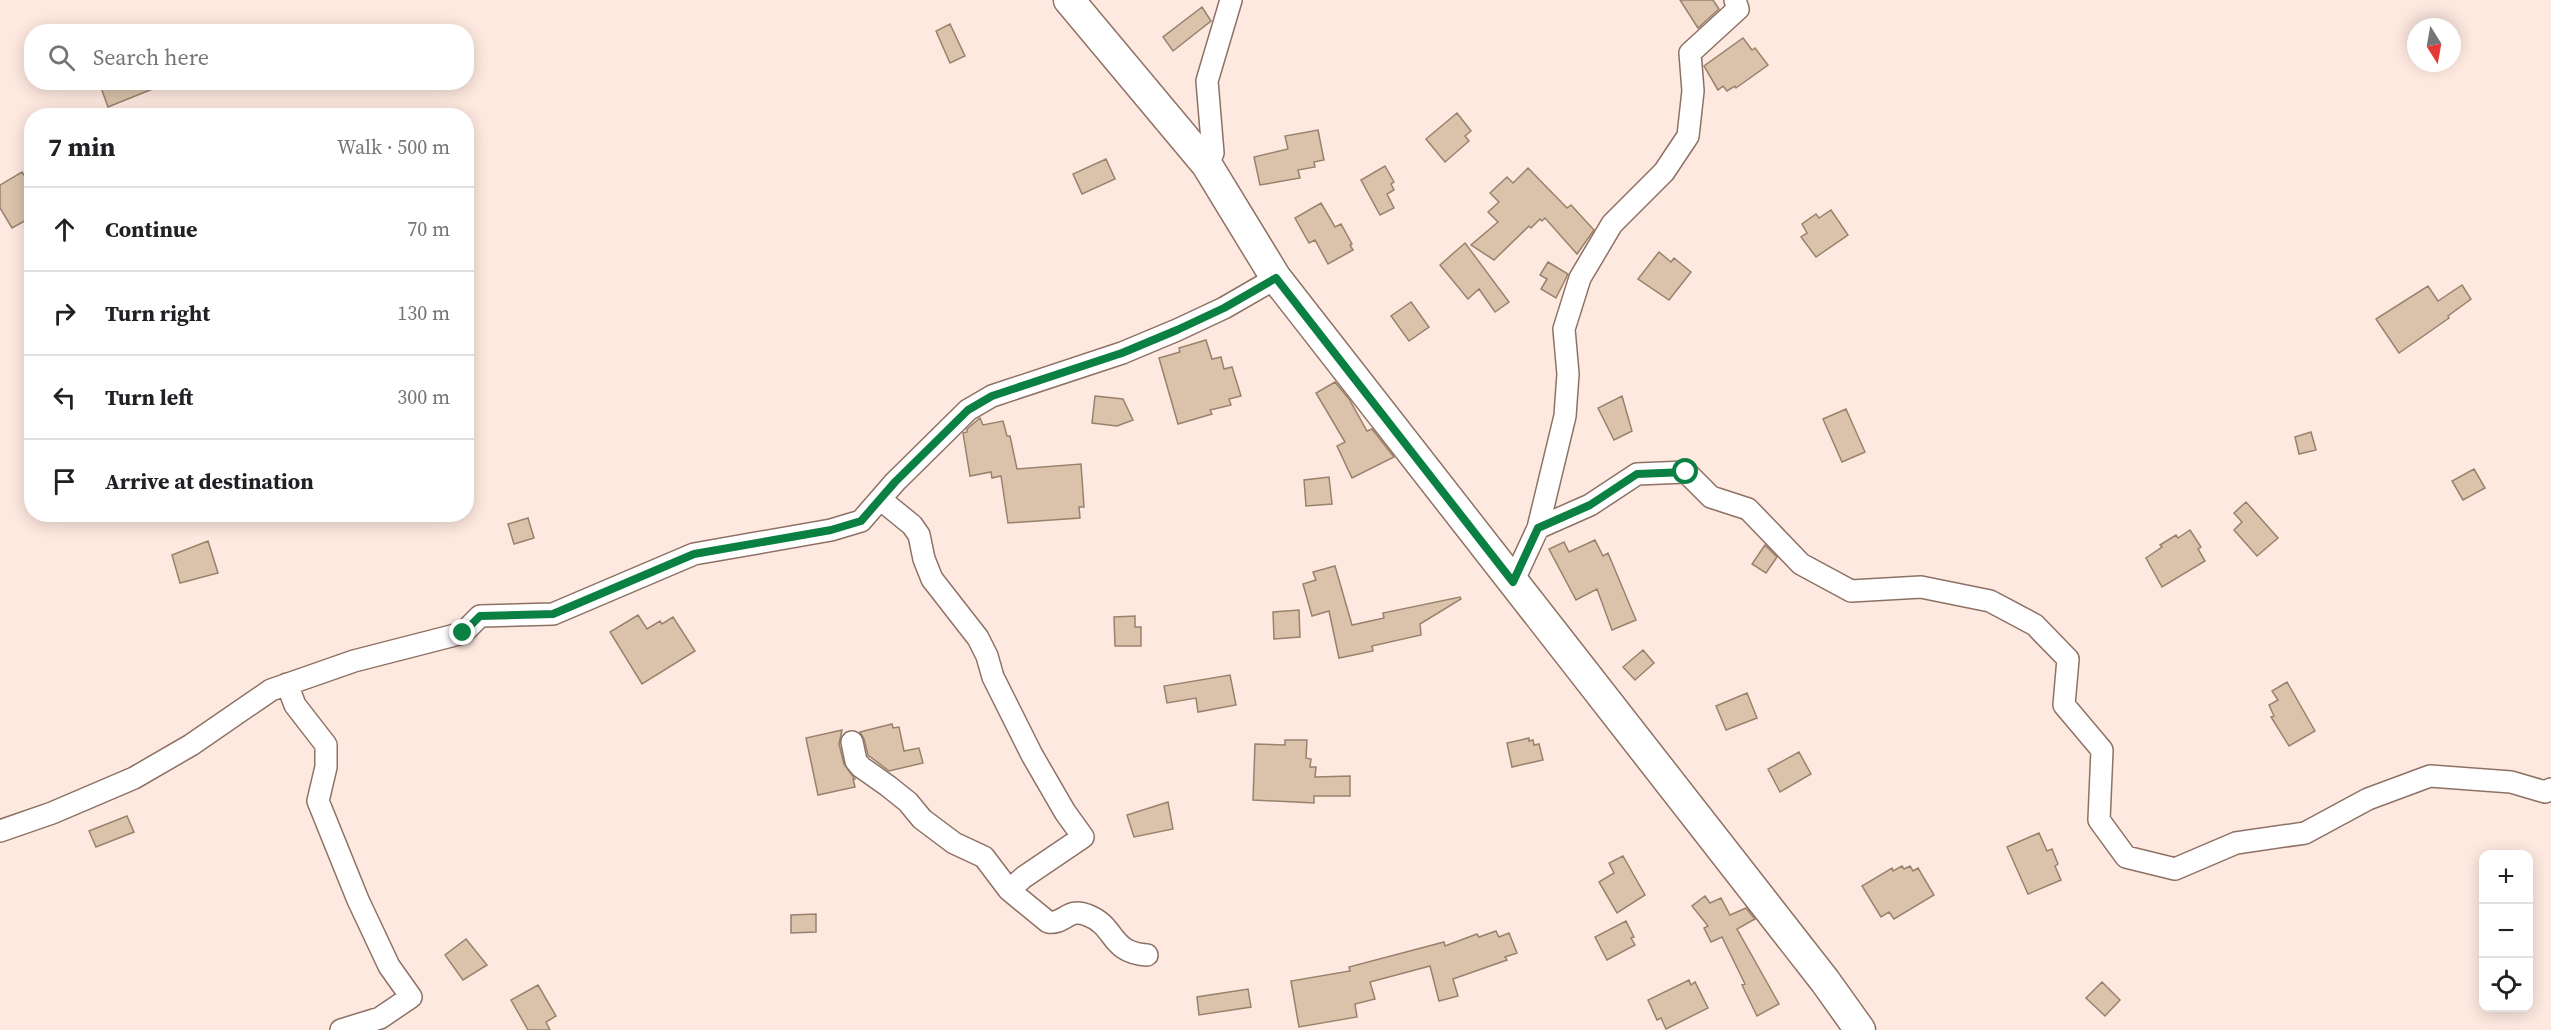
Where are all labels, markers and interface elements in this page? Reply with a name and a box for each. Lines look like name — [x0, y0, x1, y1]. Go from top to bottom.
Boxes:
north arrow — [2407, 18, 2461, 72]
search box — [24, 24, 474, 90]
icon: search — [45, 41, 78, 74]
text: Search here — [93, 42, 209, 72]
text: 7 min — [48, 129, 115, 165]
text: Walk · 500 m — [337, 133, 450, 161]
icon: ahead — [48, 213, 81, 246]
text: Continue — [105, 214, 198, 244]
text: 70 m — [407, 215, 450, 243]
icon: right — [48, 297, 81, 330]
text: Turn right — [105, 298, 210, 328]
text: 130 m — [397, 299, 450, 327]
icon: left — [48, 381, 81, 414]
text: Turn left — [105, 382, 193, 412]
text: 300 m — [397, 383, 450, 411]
route start — [1672, 458, 1698, 484]
icon: arrive — [48, 465, 81, 498]
text: Arrive at destination — [105, 466, 314, 496]
route end — [449, 619, 475, 645]
map controls — [2479, 850, 2533, 1012]
button: + — [2479, 850, 2533, 904]
button: − — [2479, 904, 2533, 958]
button: locate — [2479, 958, 2533, 1012]

